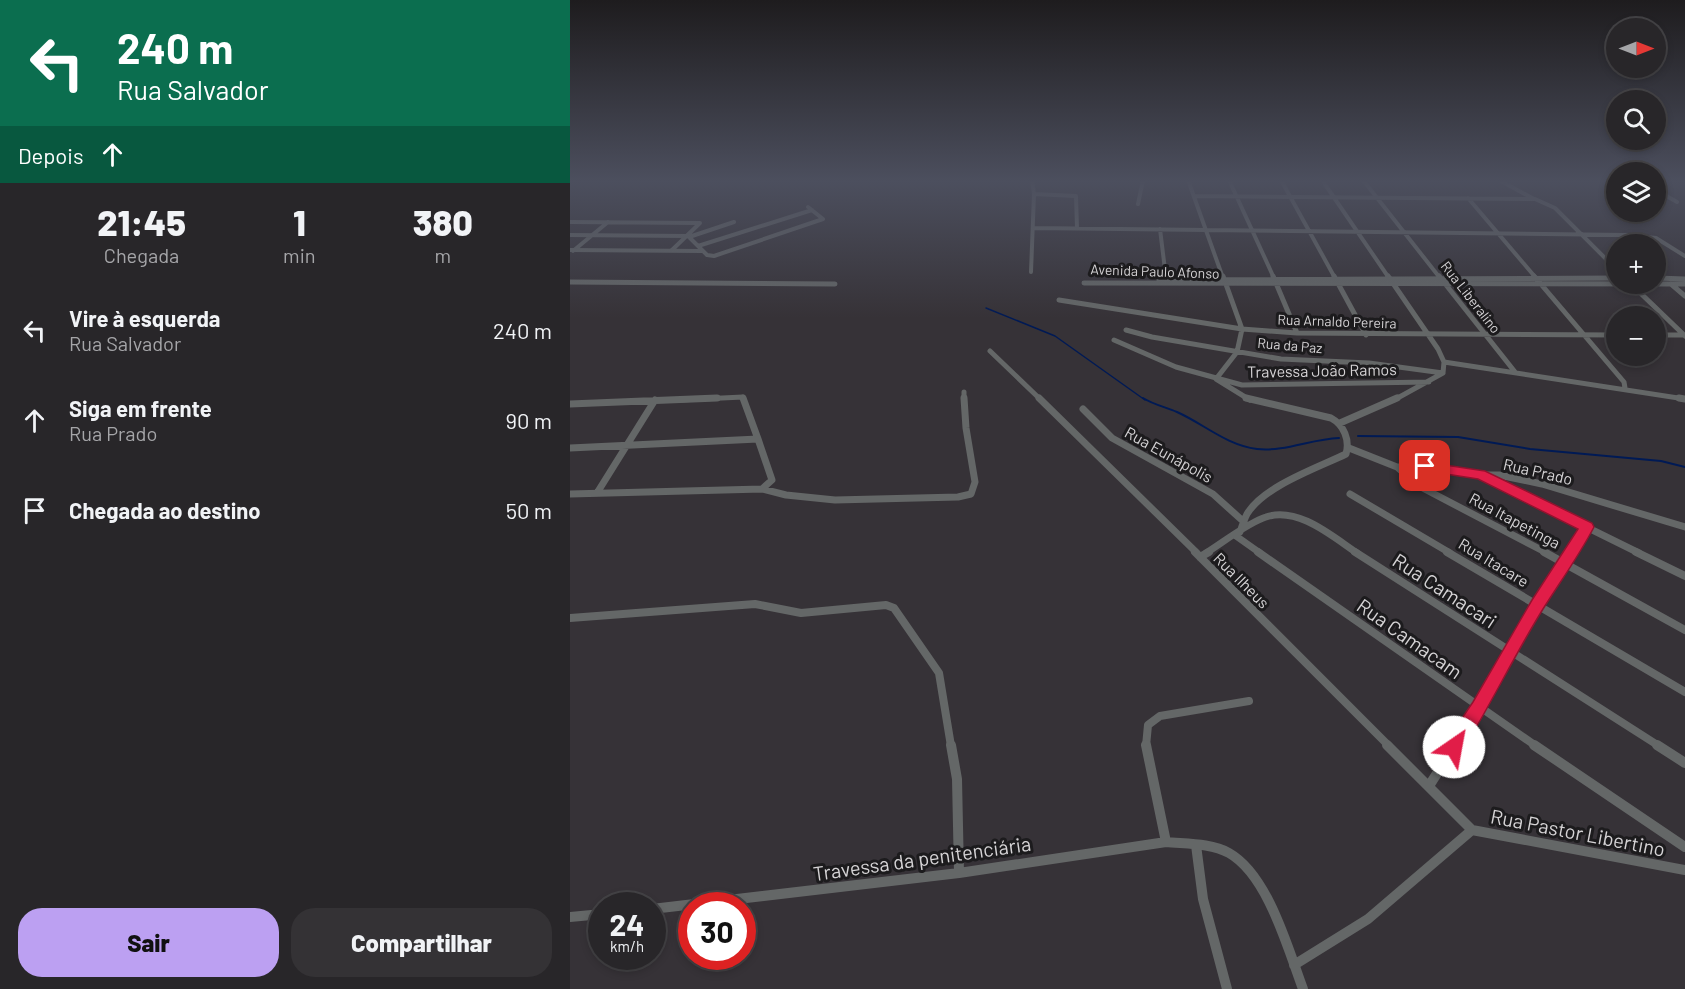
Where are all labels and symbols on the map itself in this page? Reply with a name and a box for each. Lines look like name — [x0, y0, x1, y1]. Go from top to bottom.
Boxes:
north arrow — [1606, 18, 1666, 78]
street label: Rua Liberalino — [1438, 258, 1504, 336]
street label: Avenida Paulo Afonso — [1090, 260, 1220, 282]
street label: Rua Arnaldo Pereira — [1277, 310, 1397, 332]
street label: Rua da Paz — [1257, 334, 1323, 356]
street label: Travessa João Ramos — [1247, 359, 1397, 381]
street label: Rua Eunápolis — [1122, 422, 1216, 486]
pin — [1399, 440, 1450, 491]
street label: Rua Prado — [1501, 454, 1575, 488]
street label: Rua Itapetinga — [1466, 488, 1564, 552]
street label: Rua Itacare — [1455, 534, 1533, 590]
street label: Rua Camacari — [1388, 547, 1502, 633]
street label: Rua Ilheus — [1210, 548, 1274, 612]
street label: Rua Camacam — [1353, 593, 1467, 683]
position arrow — [1422, 715, 1486, 779]
street label: Rua Pastor Libertino — [1489, 803, 1667, 861]
street label: Travessa da penitenciária — [812, 831, 1032, 885]
speed limit sign: 30 — [678, 892, 756, 970]

